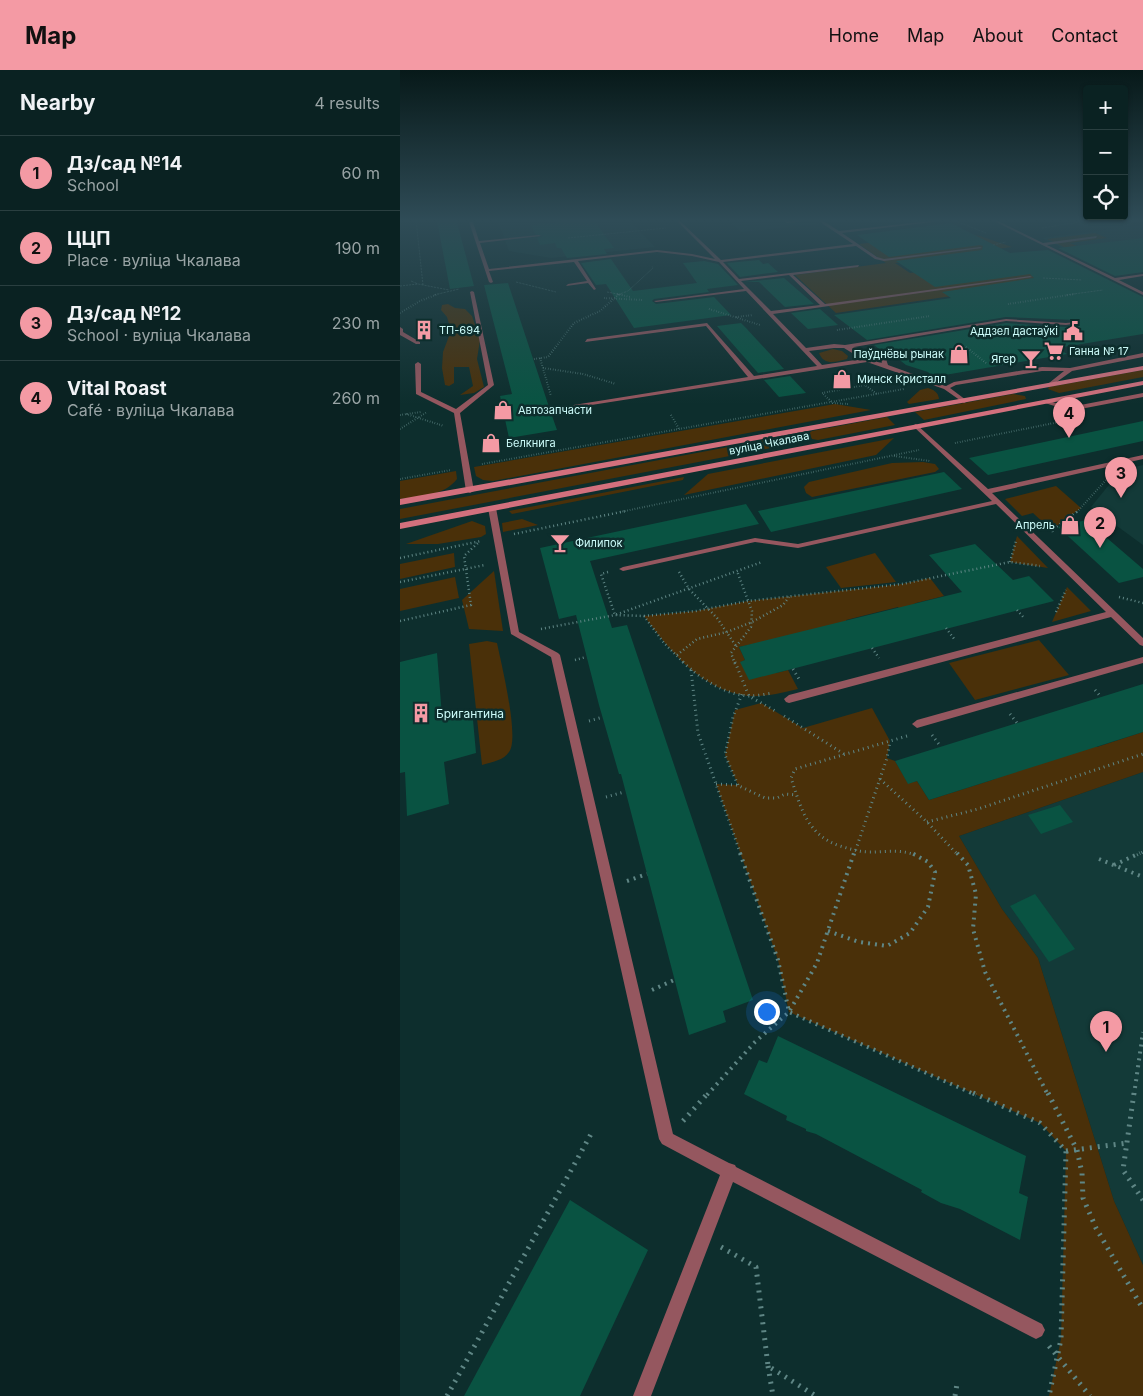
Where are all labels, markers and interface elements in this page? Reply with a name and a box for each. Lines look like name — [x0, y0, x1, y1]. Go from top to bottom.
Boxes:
text: Map — [25, 21, 76, 50]
text: Home — [829, 25, 879, 46]
text: Map — [907, 25, 944, 46]
text: About — [972, 25, 1023, 46]
text: Contact — [1051, 25, 1118, 46]
map controls — [1083, 85, 1128, 220]
button: + — [1083, 85, 1128, 130]
text: Nearby — [20, 90, 95, 115]
text: 4 results — [315, 93, 380, 113]
button: − — [1083, 130, 1128, 175]
text: Дз/сад №14 — [67, 152, 182, 175]
text: 1 — [33, 163, 39, 183]
text: 60 m — [341, 163, 380, 183]
text: School — [67, 175, 119, 195]
button: locate — [1083, 175, 1128, 220]
text: ЦЦП — [67, 227, 110, 250]
text: 2 — [31, 238, 41, 258]
text: 190 m — [335, 238, 380, 258]
text: Place · вуліца Чкалава — [67, 250, 241, 270]
text: Дз/сад №12 — [67, 302, 181, 325]
text: 3 — [31, 313, 41, 333]
text: 230 m — [332, 313, 380, 333]
building icon: ТП-694 — [413, 319, 435, 341]
public building icon: Аддзел дастаўкі — [1062, 320, 1084, 342]
place label: ТП-694 — [439, 323, 480, 337]
place label: Аддзел дастаўкі — [970, 324, 1058, 338]
text: School · вуліца Чкалава — [67, 325, 251, 345]
supermarket icon: Ганна № 17 — [1043, 340, 1065, 362]
shop icon: Паўднёвы рынак — [948, 343, 970, 365]
place label: Ганна № 17 — [1069, 344, 1129, 358]
place label: Паўднёвы рынак — [853, 347, 944, 361]
bar icon: Ягер — [1020, 348, 1042, 370]
place label: Ягер — [991, 352, 1016, 366]
shop icon: Минск Кристалл — [831, 368, 853, 390]
place label: Минск Кристалл — [857, 372, 946, 386]
text: Vital Roast — [67, 377, 167, 400]
text: 4 — [31, 388, 41, 408]
text: 260 m — [332, 388, 380, 408]
pin: 4 — [1053, 397, 1085, 438]
shop icon: Автозапчасти — [492, 399, 514, 421]
text: Café · вуліца Чкалава — [67, 400, 235, 420]
place label: Автозапчасти — [518, 403, 592, 417]
street label: вуліца Чкалава — [728, 428, 810, 458]
shop icon: Белкнига — [480, 432, 502, 454]
place label: Белкнига — [506, 436, 556, 450]
pin: 3 — [1105, 457, 1137, 498]
pin: 2 — [1084, 507, 1116, 548]
shop icon: Апрель — [1059, 514, 1081, 536]
place label: Апрель — [1015, 518, 1055, 532]
bar icon: Филипок — [549, 532, 571, 554]
place label: Филипок — [575, 536, 623, 550]
building icon: Бригантина — [410, 702, 432, 724]
place label: Бригантина — [436, 706, 504, 721]
your location — [754, 999, 780, 1025]
pin: 1 — [1090, 1011, 1122, 1052]

